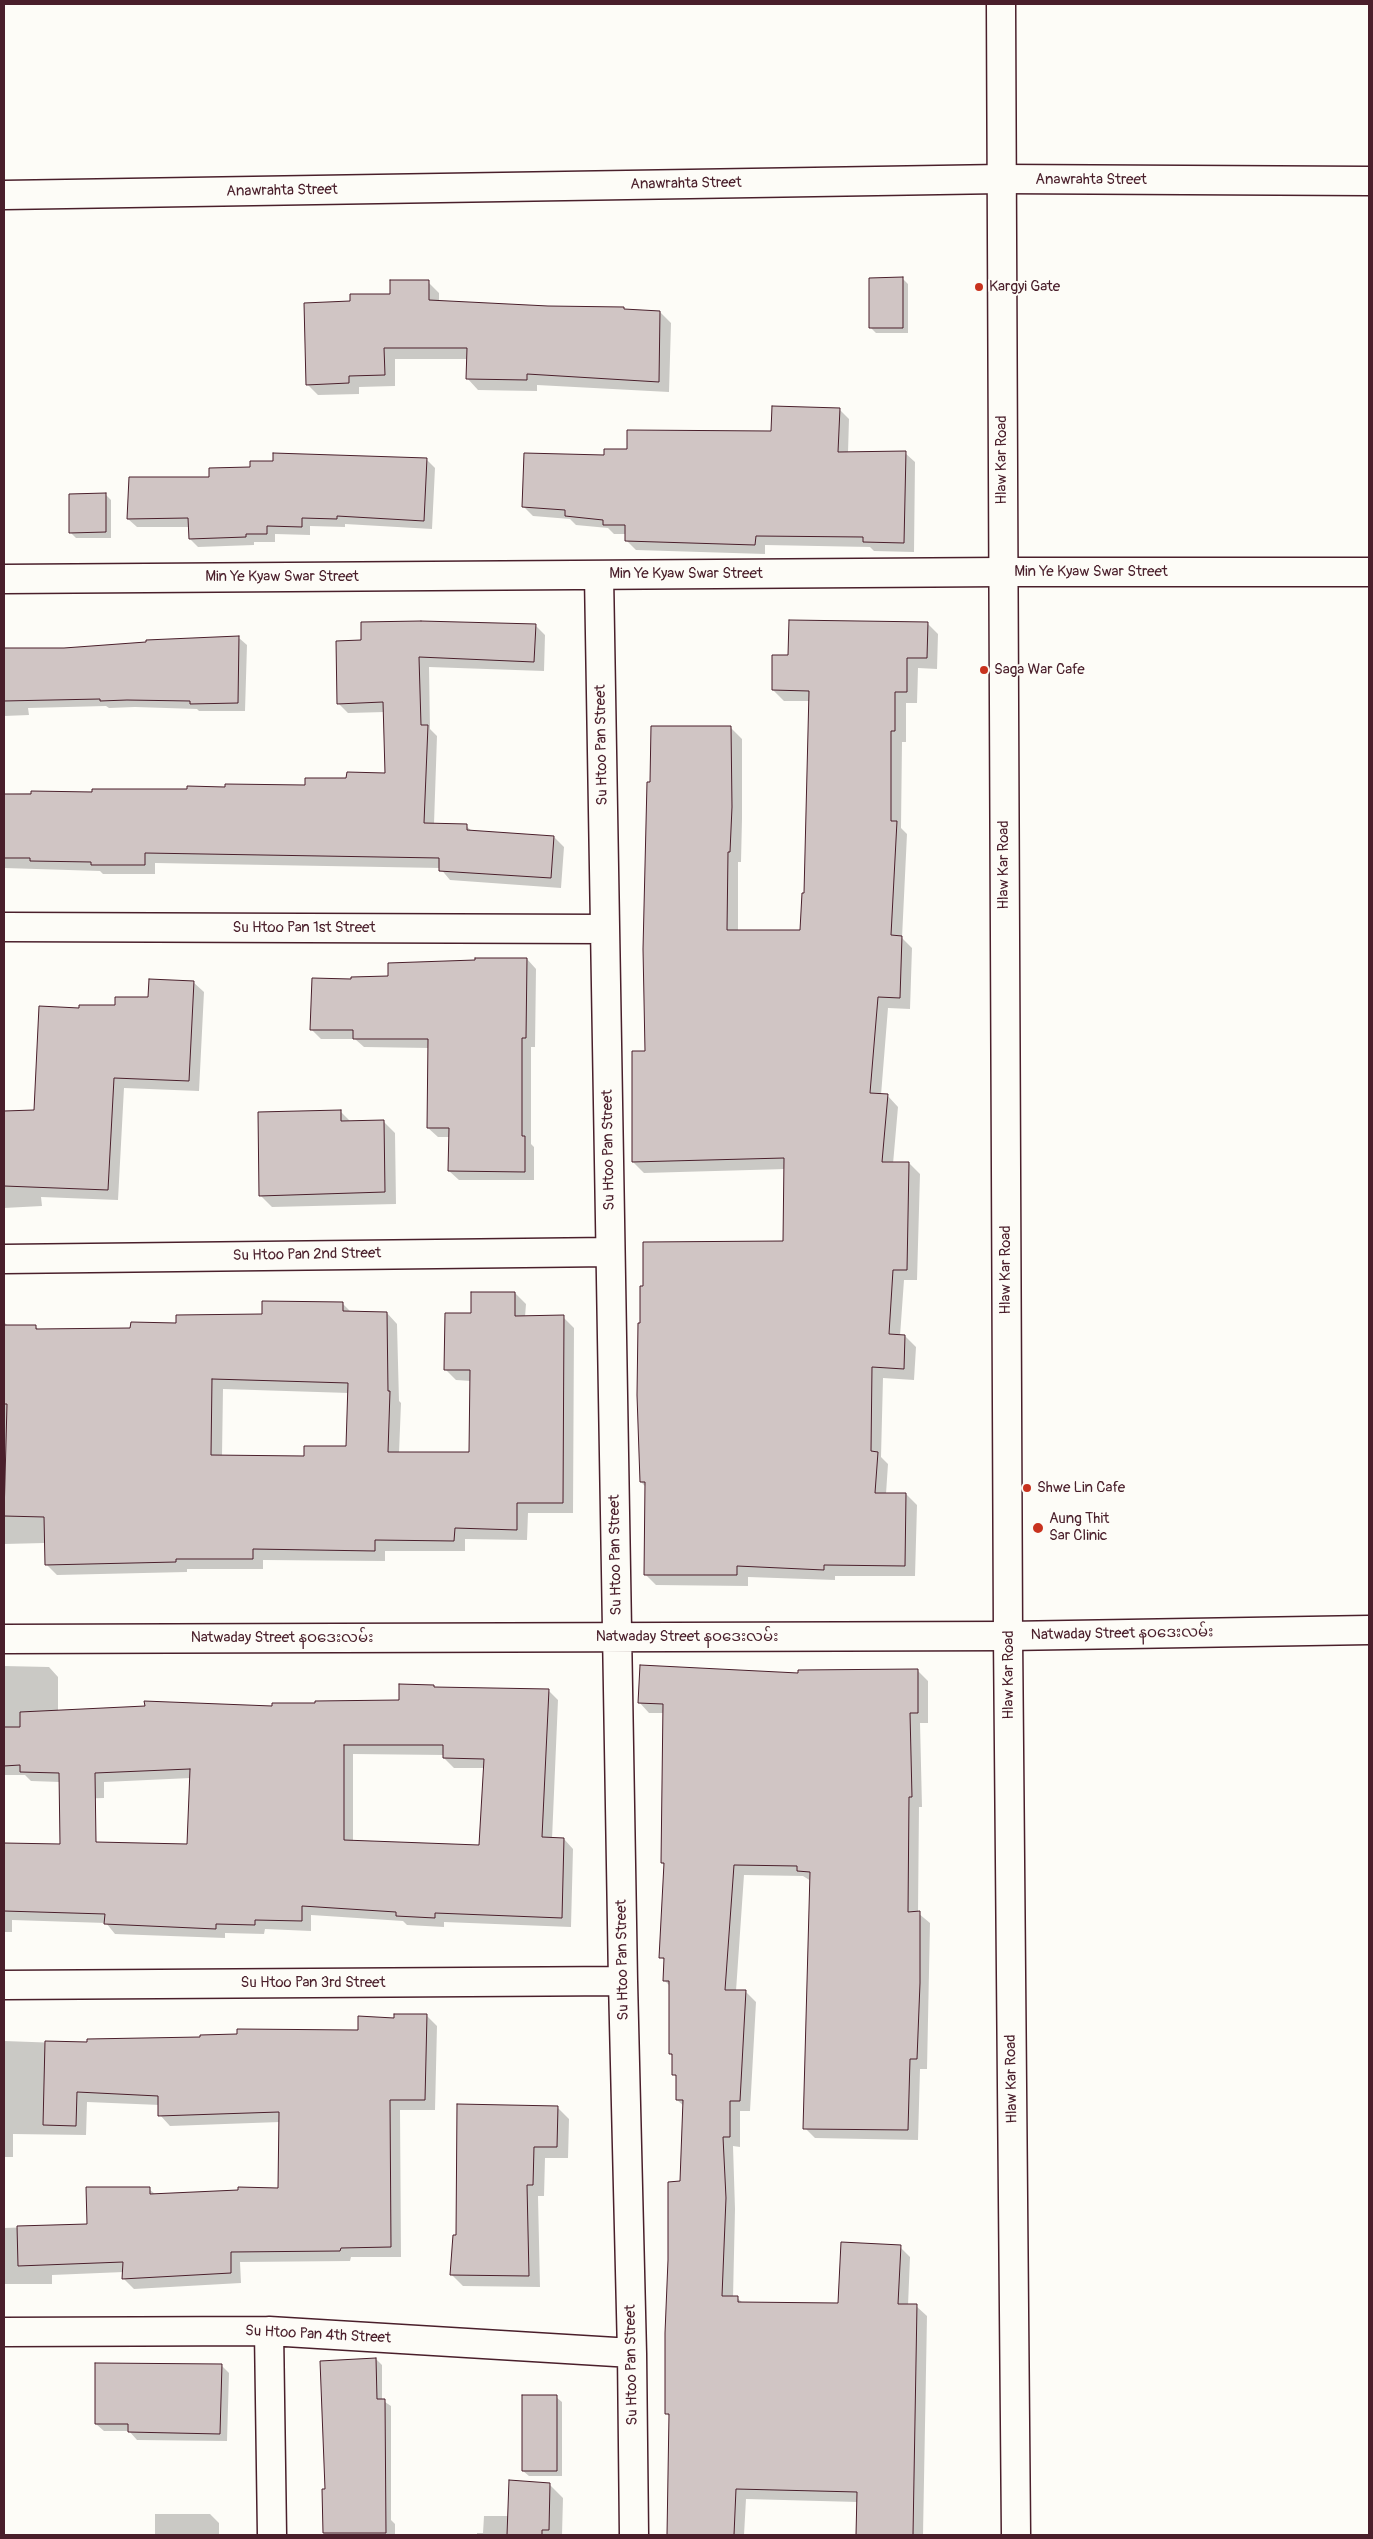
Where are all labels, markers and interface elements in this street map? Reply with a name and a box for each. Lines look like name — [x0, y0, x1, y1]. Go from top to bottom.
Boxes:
street label: Anawrahta Street — [1035, 171, 1147, 189]
street label: Anawrahta Street — [630, 174, 742, 194]
street label: Anawrahta Street — [226, 181, 338, 201]
place label: Kargyi Gate — [989, 278, 1060, 296]
marker: Kargyi Gate — [973, 281, 985, 293]
street label: Hlaw Kar Road — [993, 415, 1011, 505]
street label: Min Ye Kyaw Swar Street — [1014, 563, 1168, 581]
street label: Min Ye Kyaw Swar Street — [609, 565, 763, 583]
street label: Min Ye Kyaw Swar Street — [205, 568, 359, 586]
place label: Saga War Cafe — [994, 661, 1085, 679]
marker: Saga War Cafe — [978, 664, 990, 676]
street label: Su Htoo Pan Street — [592, 684, 612, 806]
street label: Hlaw Kar Road — [995, 820, 1013, 910]
street label: Su Htoo Pan 1st Street — [233, 919, 375, 937]
street label: Su Htoo Pan Street — [599, 1089, 619, 1211]
street label: Hlaw Kar Road — [997, 1225, 1015, 1315]
street label: Su Htoo Pan 2nd Street — [233, 1245, 381, 1265]
place label: Shwe Lin Cafe — [1037, 1479, 1125, 1497]
marker: Shwe Lin Cafe — [1021, 1482, 1033, 1494]
street label: Su Htoo Pan Street — [606, 1494, 626, 1616]
place label: Aung Thit Sar Clinic — [1049, 1510, 1109, 1545]
marker: Aung Thit Sar Clinic — [1031, 1521, 1045, 1535]
street label: Natwaday Street နဝဒေးလမ်း — [1031, 1623, 1213, 1645]
street label: Natwaday Street နဝဒေးလမ်း — [596, 1628, 778, 1646]
street label: Natwaday Street နဝဒေးလမ်း — [191, 1629, 373, 1647]
street label: Hlaw Kar Road — [1000, 1630, 1018, 1720]
street label: Su Htoo Pan Street — [613, 1899, 633, 2021]
street label: Su Htoo Pan 3rd Street — [240, 1974, 386, 1992]
street label: Hlaw Kar Road — [1002, 2034, 1022, 2124]
street label: Su Htoo Pan Street — [622, 2304, 642, 2426]
street label: Su Htoo Pan 4th Street — [245, 2322, 391, 2348]

